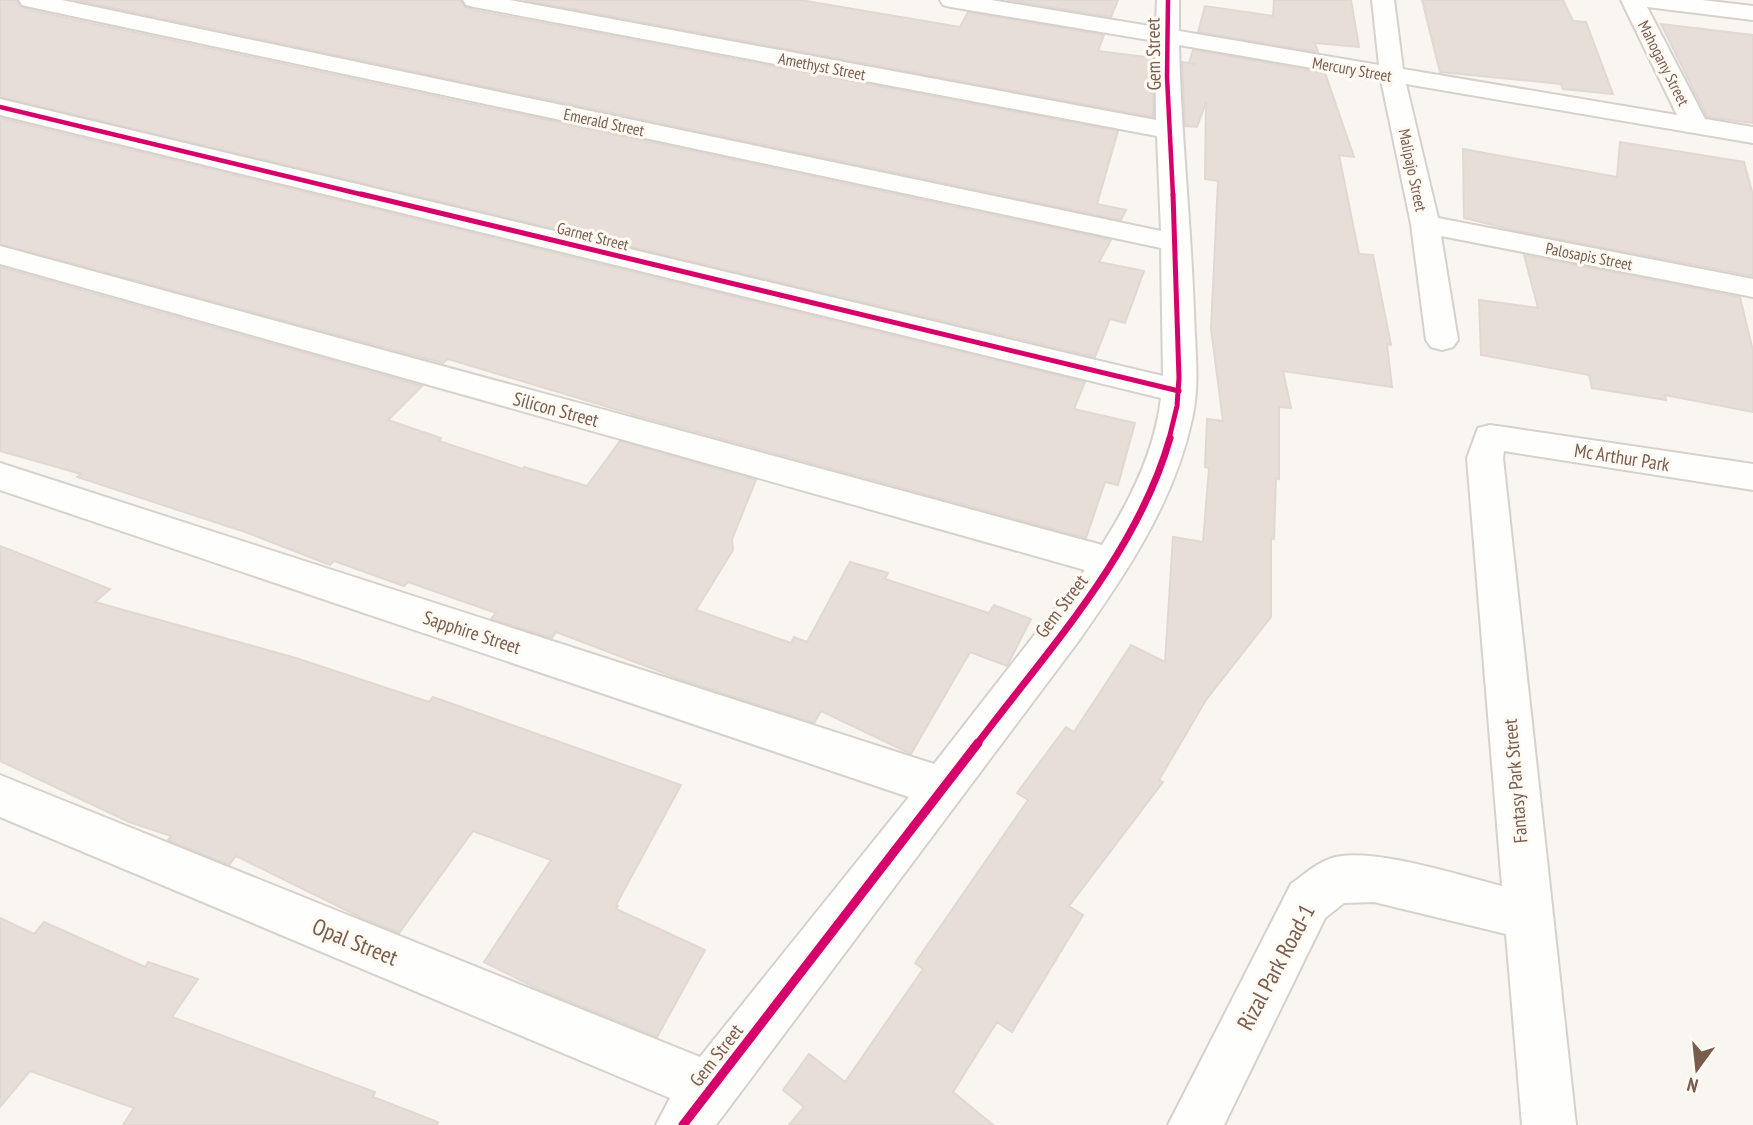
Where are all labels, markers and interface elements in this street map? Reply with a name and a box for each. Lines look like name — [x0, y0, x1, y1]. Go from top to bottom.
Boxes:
street label: Gem Street — [1140, 17, 1166, 91]
street label: Mahogany Street — [1634, 17, 1694, 109]
street label: Amethyst Street — [777, 48, 868, 84]
street label: Mercury Street — [1311, 52, 1394, 86]
street label: Emerald Street — [562, 104, 647, 140]
street label: Malipajo Street — [1394, 127, 1432, 214]
street label: Garnet Street — [555, 217, 632, 255]
street label: Palosapis Street — [1544, 238, 1635, 274]
street label: Silicon Street — [511, 386, 602, 432]
street label: Mc Arthur Park — [1573, 438, 1672, 476]
street label: Gem Street — [1029, 569, 1093, 642]
street label: Sapphire Street — [420, 605, 525, 659]
street label: Fantasy Park Street — [1498, 717, 1532, 844]
street label: Rizal Park Road-1 — [1230, 899, 1321, 1035]
street label: Opal Street — [308, 911, 403, 972]
street label: Gem Street — [684, 1018, 748, 1091]
north arrow — [1662, 1034, 1732, 1104]
text: N — [1685, 1073, 1701, 1098]

